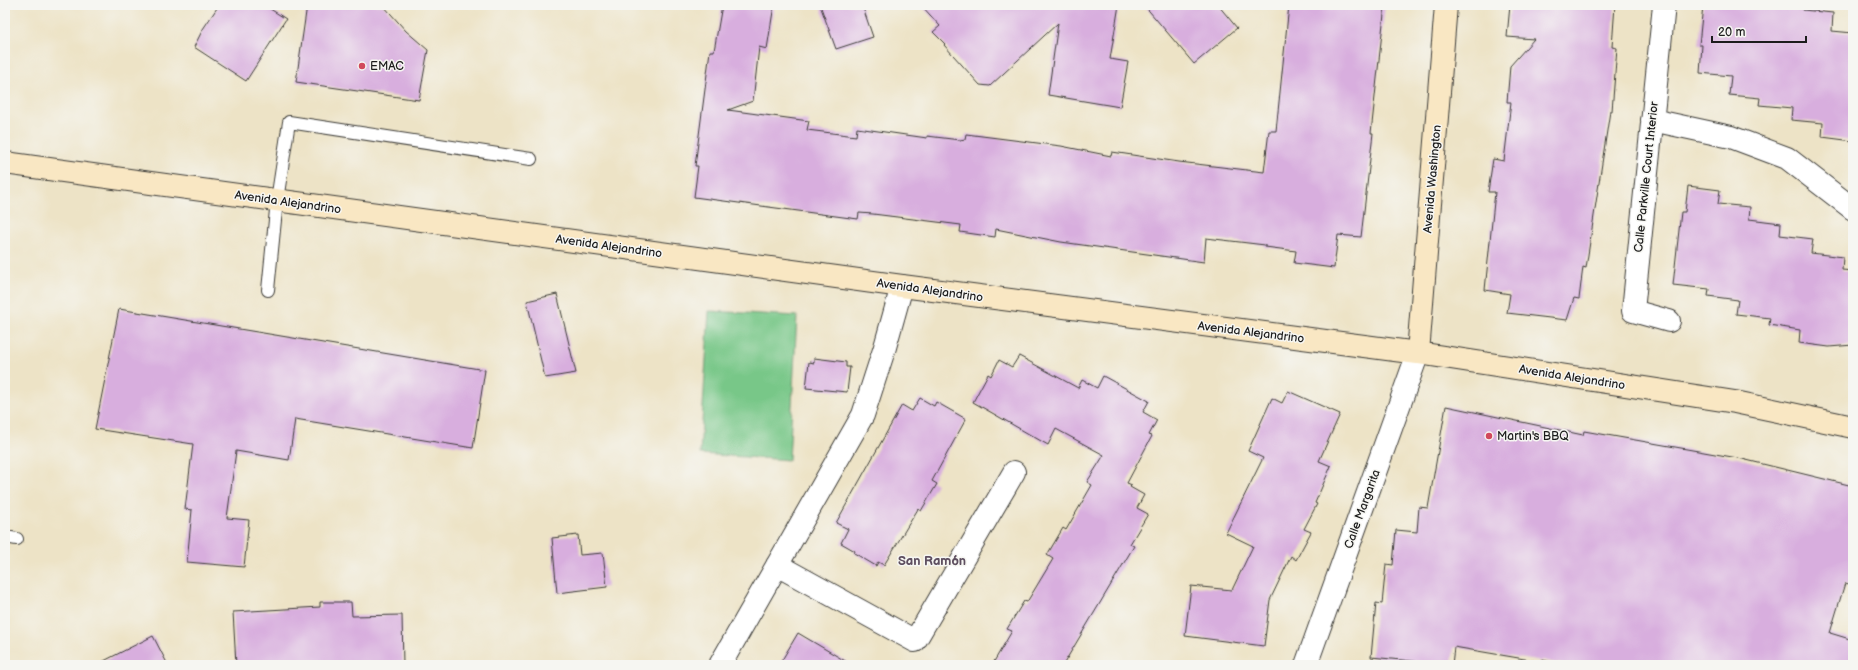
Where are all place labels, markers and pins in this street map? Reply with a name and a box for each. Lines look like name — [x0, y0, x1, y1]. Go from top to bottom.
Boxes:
place label: EMAC — [370, 59, 404, 74]
marker: EMAC — [357, 61, 367, 71]
place label: Martin's BBQ — [1497, 429, 1569, 444]
marker: Martin's BBQ — [1484, 431, 1494, 441]

